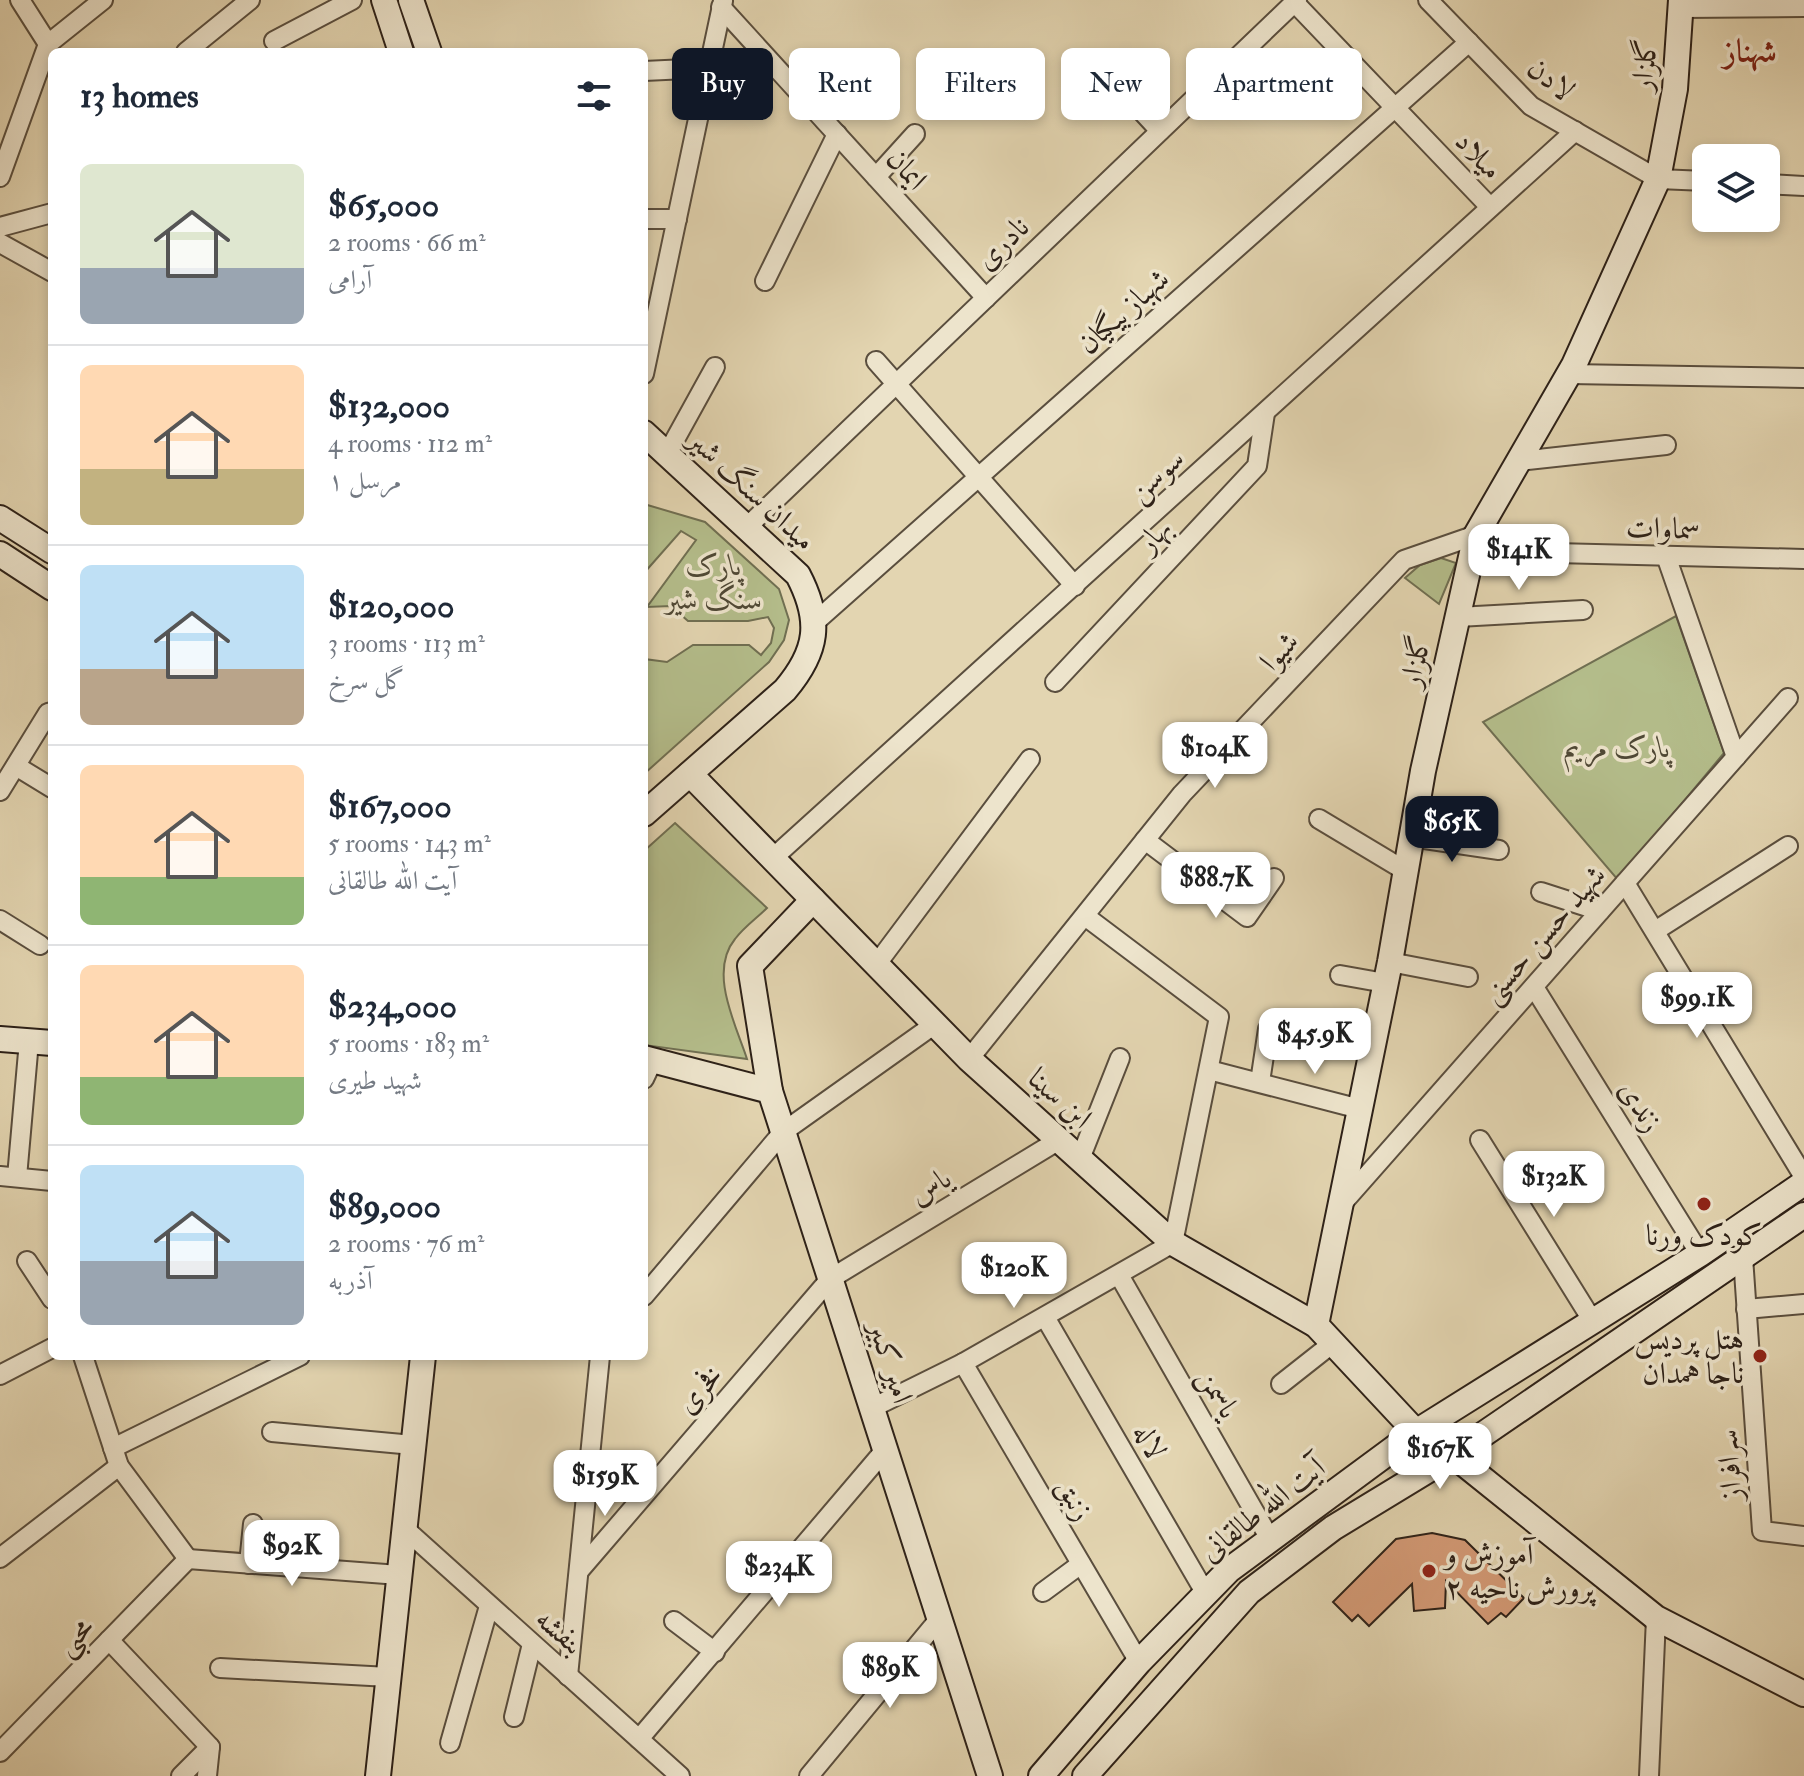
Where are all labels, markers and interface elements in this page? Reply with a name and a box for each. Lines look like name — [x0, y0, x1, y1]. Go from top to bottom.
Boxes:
district label: شهناز — [1720, 32, 1777, 72]
street label: گلزار — [1623, 37, 1666, 96]
chip: Buy — [672, 48, 773, 120]
chip: Rent — [789, 48, 900, 120]
chip: Filters — [916, 48, 1045, 120]
chip: New — [1061, 48, 1170, 120]
chip: Apartment — [1186, 48, 1362, 120]
street label: لادن — [1520, 49, 1582, 109]
icon: filters — [572, 74, 616, 118]
text: 13 homes — [80, 75, 199, 118]
street label: میلاد — [1447, 123, 1510, 187]
street label: ایمان — [878, 141, 935, 198]
map controls — [1692, 144, 1780, 232]
button: layers — [1692, 144, 1780, 232]
text: $65,000 — [328, 184, 439, 227]
icon: home — [144, 196, 240, 292]
street label: نادری — [968, 209, 1037, 278]
text: 2 rooms · 66 m² — [328, 227, 486, 259]
street label: شهباز بیگیان — [1070, 261, 1177, 362]
text: آرامی — [328, 264, 372, 296]
text: $132,000 — [328, 385, 450, 428]
icon: home — [144, 397, 240, 493]
street label: میدان سنگ شیر — [678, 419, 824, 559]
text: 4 rooms · 112 m² — [328, 428, 492, 460]
street label: سوسن — [1121, 441, 1193, 511]
text: مرسل ۱ — [328, 465, 402, 497]
street label: سماوات — [1626, 509, 1700, 548]
street label: بهار — [1127, 510, 1180, 563]
pin: $141K — [1463, 524, 1575, 592]
text: $141K — [1486, 534, 1552, 566]
park label: پارک سنگ شیر — [663, 547, 763, 618]
text: $120,000 — [328, 585, 454, 628]
icon: home — [144, 597, 240, 693]
street label: شیوا — [1252, 624, 1307, 679]
text: 3 rooms · 113 m² — [328, 628, 485, 660]
street label: گلزار — [1391, 632, 1439, 694]
text: گل سرخ — [328, 665, 405, 697]
pin: $104K — [1159, 722, 1271, 790]
park label: پارک مریم — [1563, 729, 1673, 773]
text: $104K — [1180, 732, 1250, 764]
text: $167,000 — [328, 785, 452, 828]
pin: $65K — [1405, 796, 1499, 864]
icon: home — [144, 797, 240, 893]
text: $65K — [1423, 806, 1481, 838]
text: 5 rooms · 143 m² — [328, 828, 491, 860]
pin: $88.7K — [1151, 852, 1281, 920]
street label: شهید حسن حسنی — [1473, 857, 1616, 1013]
text: $88.7K — [1179, 862, 1253, 894]
text: آیت الله طالقانی — [328, 865, 457, 897]
pin: $99.1K — [1632, 972, 1762, 1040]
text: $99.1K — [1660, 982, 1734, 1014]
text: $234,000 — [328, 985, 457, 1028]
icon: home — [144, 997, 240, 1093]
pin: $45.9K — [1250, 1008, 1380, 1076]
text: $45.9K — [1277, 1018, 1353, 1050]
text: 5 rooms · 183 m² — [328, 1028, 489, 1060]
street label: ابن سینا — [1020, 1060, 1099, 1137]
text: شهید طیری — [328, 1065, 422, 1097]
street label: زندی — [1610, 1073, 1671, 1139]
pin: $132K — [1498, 1151, 1610, 1219]
street label: یاس — [903, 1159, 959, 1213]
text: $132K — [1521, 1161, 1587, 1193]
text: $89,000 — [328, 1185, 441, 1228]
marker: کودک ورنا — [1695, 1195, 1713, 1213]
icon: home — [144, 1197, 240, 1293]
place label: کودک ورنا — [1646, 1217, 1762, 1254]
text: 2 rooms · 76 m² — [328, 1228, 484, 1260]
pin: $120K — [958, 1242, 1070, 1310]
text: $120K — [980, 1252, 1048, 1284]
text: آذربه — [328, 1265, 373, 1297]
street label: امیر کبیر — [859, 1313, 921, 1408]
place label: هتل پردیس ناجا همدان — [1634, 1321, 1744, 1392]
marker: هتل پردیس ناجا همدان — [1751, 1347, 1769, 1365]
street label: فخری — [668, 1357, 731, 1421]
street label: یاسمن — [1189, 1361, 1248, 1427]
street label: لاله — [1125, 1417, 1174, 1466]
pin: $167K — [1384, 1423, 1496, 1491]
street label: سرافراز — [1709, 1428, 1752, 1505]
text: $167K — [1406, 1433, 1474, 1465]
street label: آیت الله طالقانی — [1189, 1443, 1335, 1570]
pin: $159K — [549, 1450, 661, 1518]
text: $159K — [572, 1460, 638, 1492]
street label: زنبق — [1048, 1471, 1101, 1527]
pin: $92K — [245, 1520, 339, 1588]
text: $92K — [262, 1530, 322, 1562]
place label: آموزش و پرورش ناحیه ۲ — [1442, 1536, 1597, 1607]
pin: $234K — [723, 1541, 835, 1609]
text: $234K — [744, 1551, 814, 1583]
marker: آموزش و پرورش ناحیه ۲ — [1420, 1562, 1438, 1580]
street label: بنفشه — [528, 1600, 592, 1662]
street label: محبی — [47, 1609, 105, 1667]
pin: $89K — [843, 1642, 937, 1710]
text: $89K — [861, 1652, 919, 1684]

